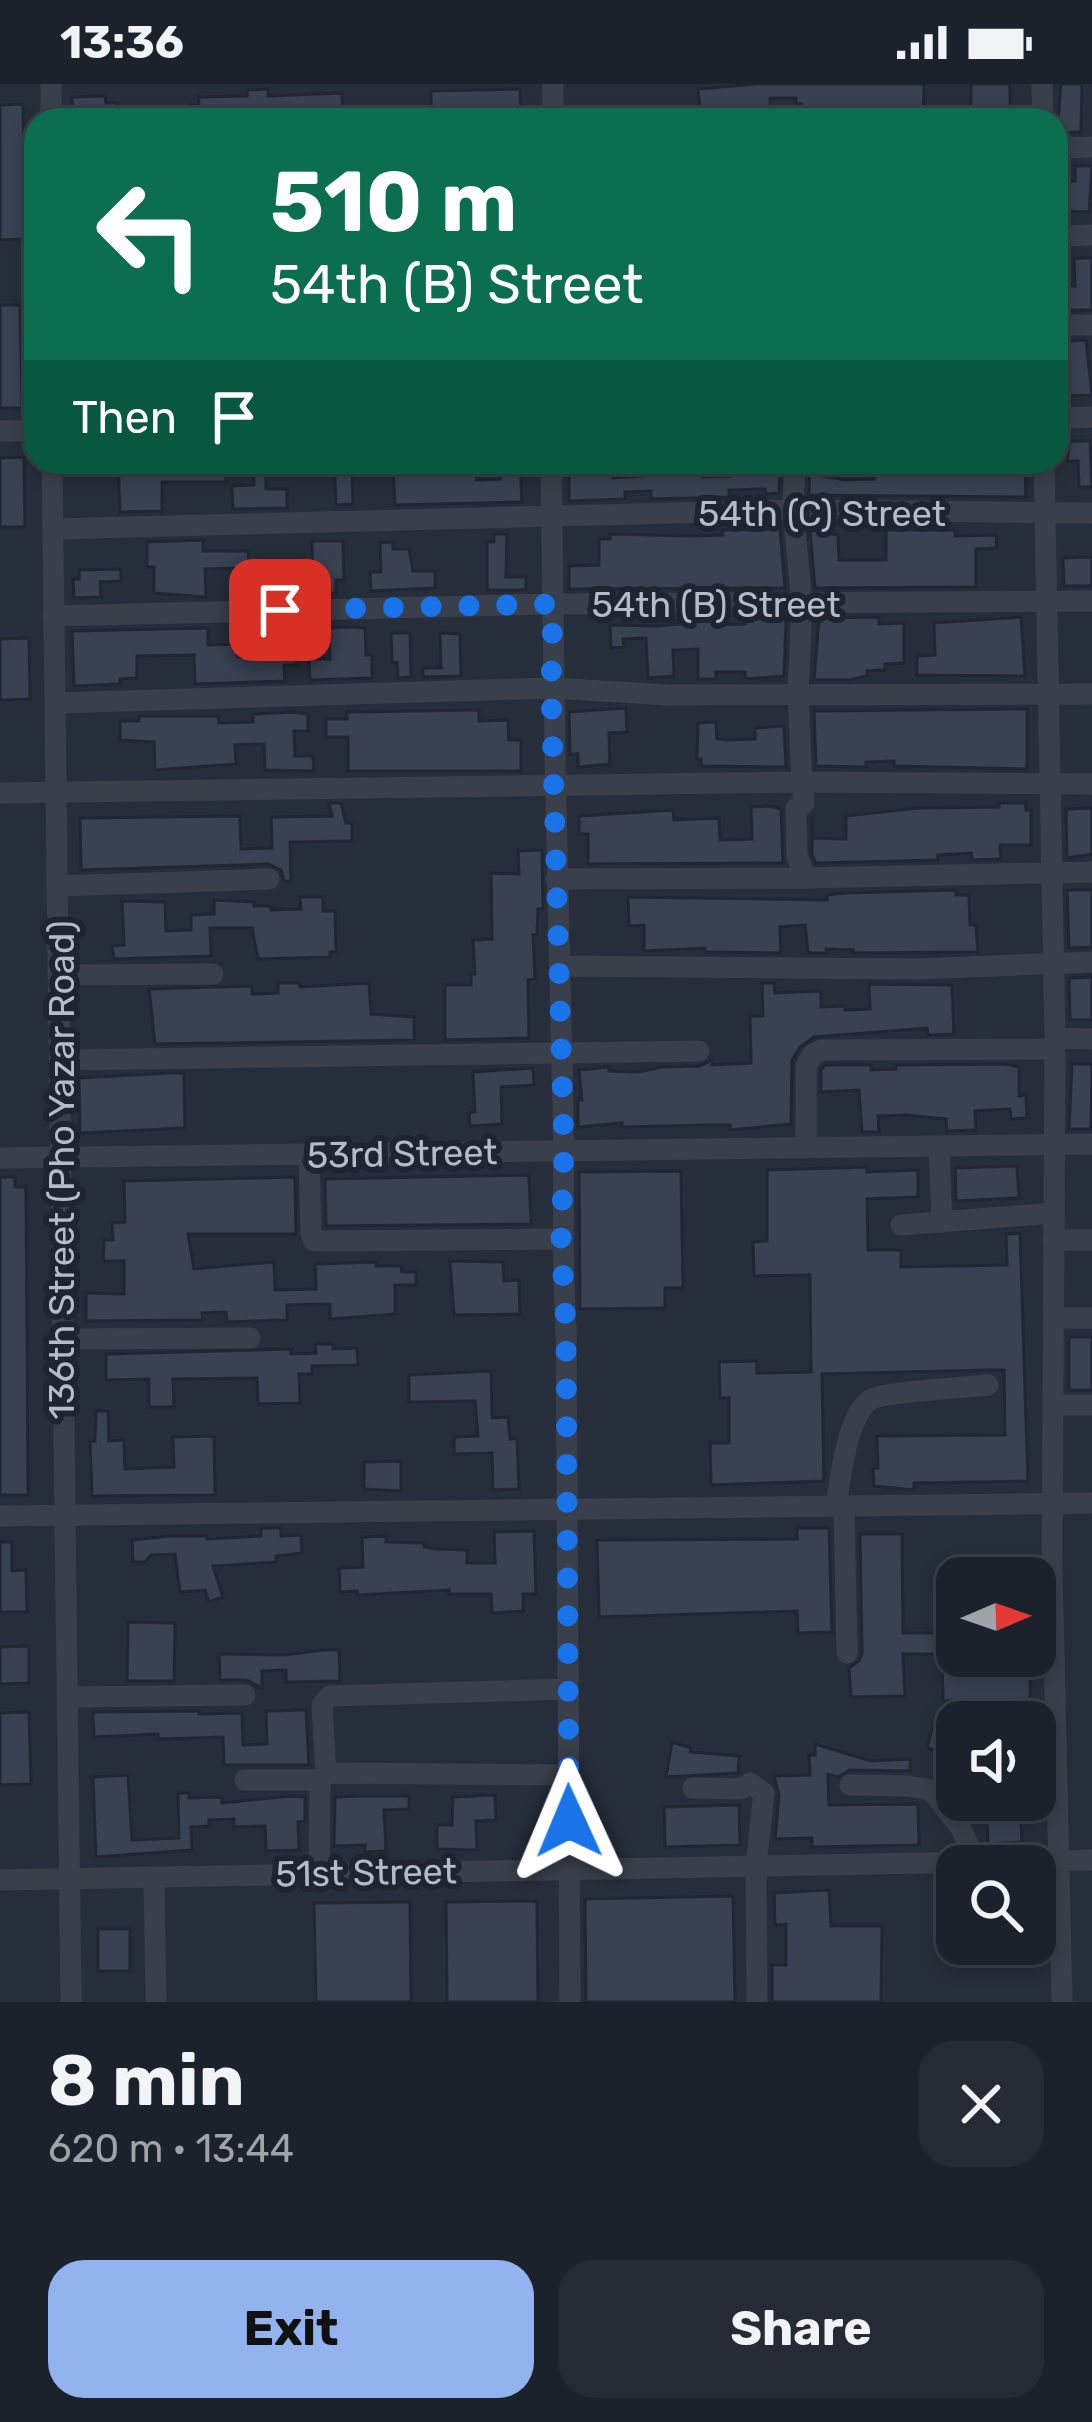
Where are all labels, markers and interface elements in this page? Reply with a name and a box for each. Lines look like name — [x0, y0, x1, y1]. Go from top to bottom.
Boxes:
text: 13:36 — [60, 16, 184, 69]
text: 510 m — [270, 152, 517, 252]
icon: left — [72, 156, 228, 312]
text: 54th (B) Street — [270, 253, 643, 317]
icon: arrive — [201, 384, 267, 450]
text: Then — [72, 391, 177, 444]
street label: 54th (C) Street — [698, 492, 946, 535]
pin — [229, 559, 331, 661]
icon: arrive — [247, 577, 313, 643]
street label: 54th (B) Street — [592, 583, 840, 626]
street label: 136th Street (Pho Yazar Road) — [40, 920, 83, 1420]
street label: 53rd Street — [306, 1130, 498, 1177]
north arrow — [936, 1557, 1056, 1677]
map controls — [936, 1557, 1056, 1965]
button: sound — [936, 1701, 1056, 1821]
position arrow — [506, 1758, 632, 1884]
button: search — [936, 1845, 1056, 1965]
street label: 51st Street — [275, 1849, 457, 1896]
text: 8 min — [48, 2038, 245, 2123]
button: close — [918, 2041, 1044, 2167]
text: 620 m · 13:44 — [48, 2126, 294, 2172]
button: Exit — [48, 2260, 534, 2398]
button: Share — [558, 2260, 1044, 2398]

